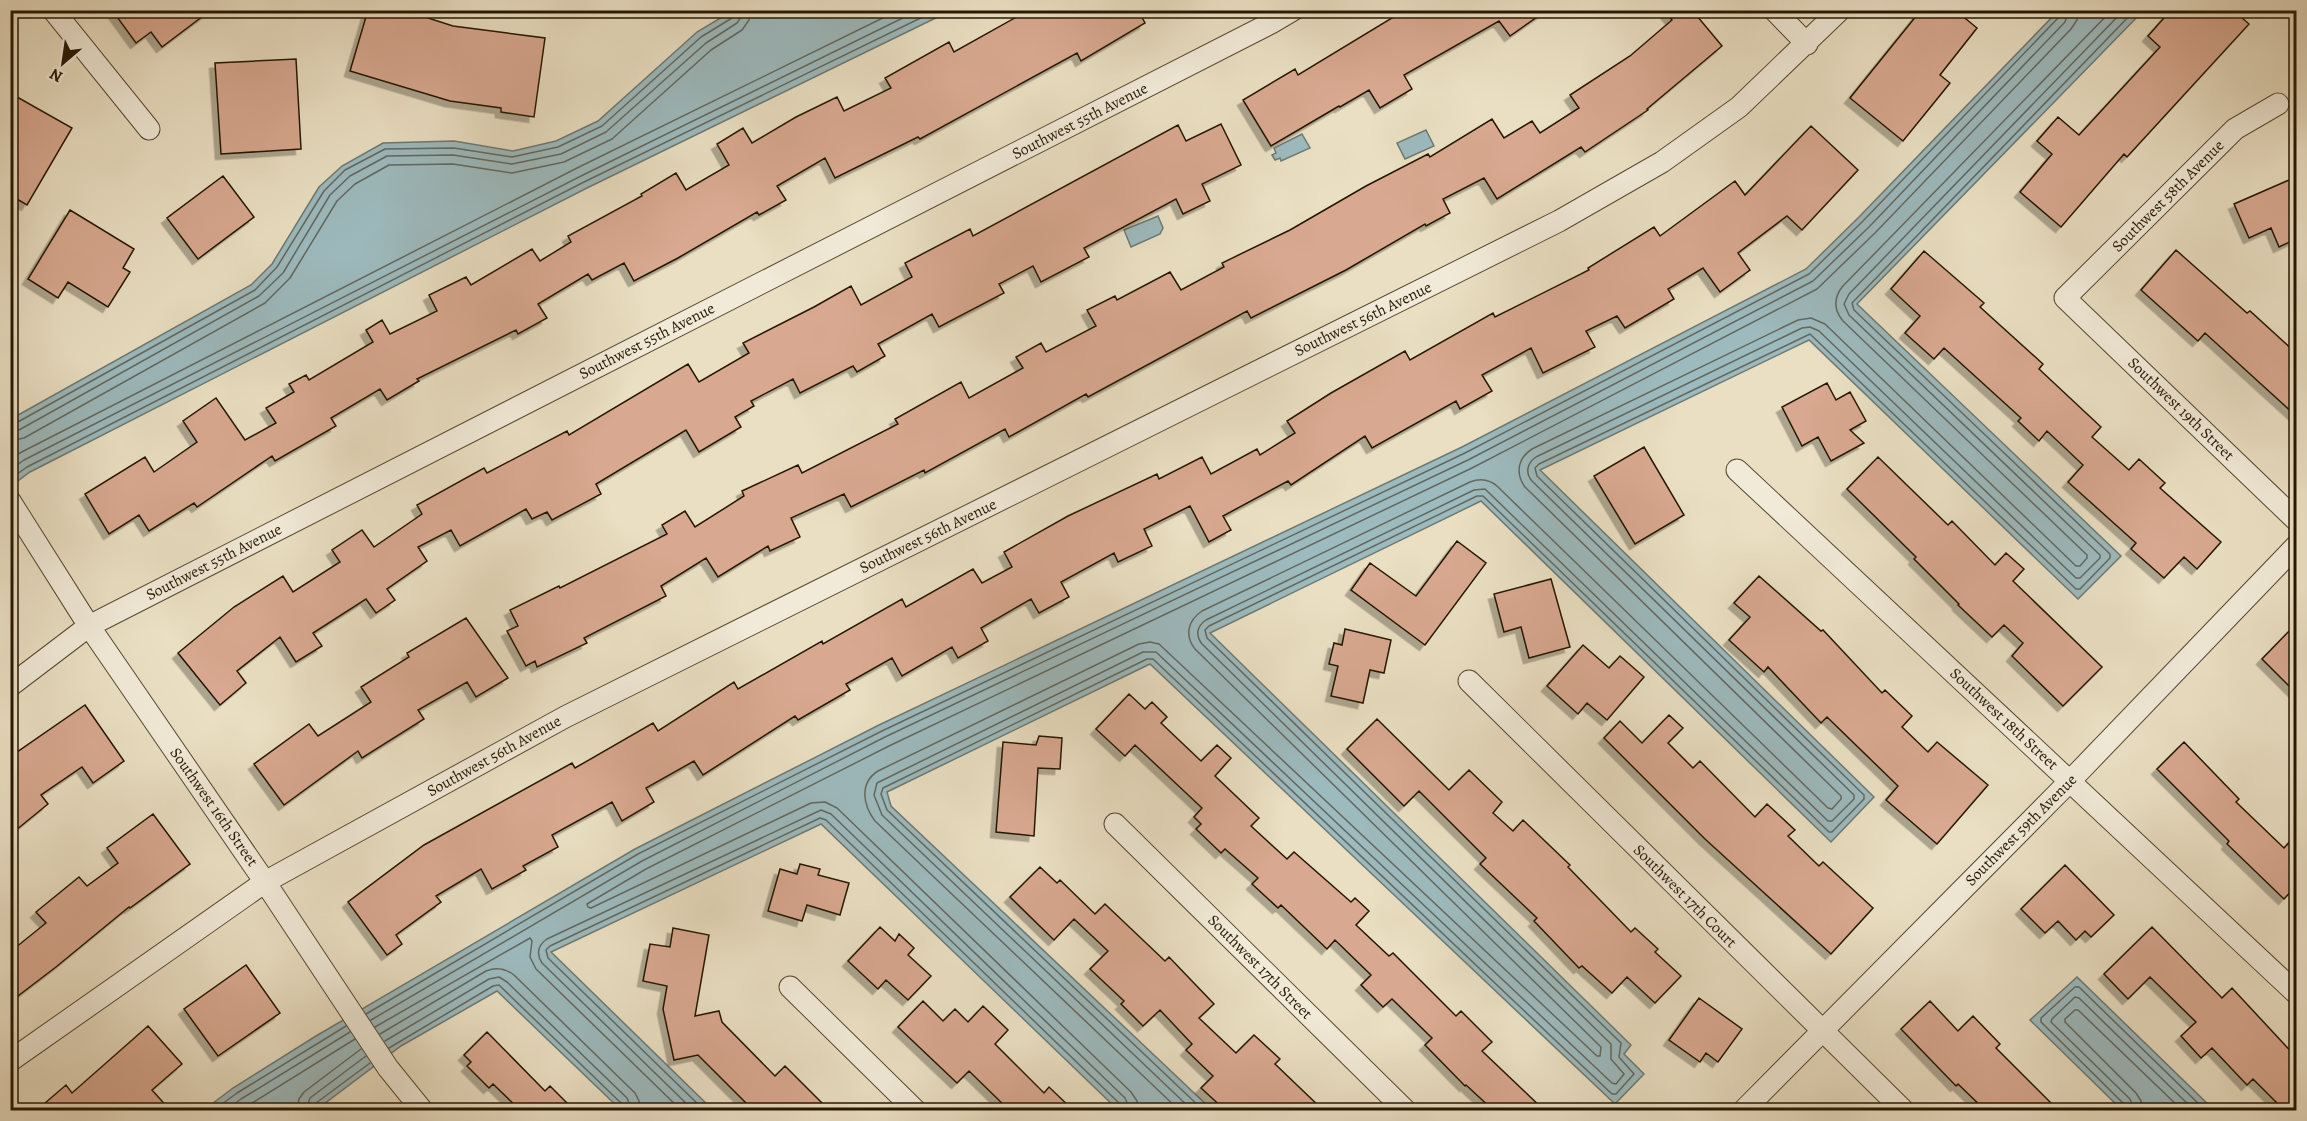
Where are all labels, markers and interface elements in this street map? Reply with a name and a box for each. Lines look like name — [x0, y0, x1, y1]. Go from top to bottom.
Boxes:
north arrow — [33, 33, 93, 93]
text: N — [45, 63, 67, 88]
street label: Southwest 55th Avenue — [1008, 77, 1152, 165]
street label: Southwest 58th Avenue — [2107, 135, 2229, 257]
street label: Southwest 56th Avenue — [1291, 276, 1435, 362]
street label: Southwest 55th Avenue — [575, 297, 719, 385]
street label: Southwest 19th Street — [2123, 352, 2239, 466]
street label: Southwest 56th Avenue — [856, 493, 1000, 579]
street label: Southwest 55th Avenue — [142, 518, 286, 606]
street label: Southwest 18th Street — [1945, 663, 2063, 775]
street label: Southwest 56th Avenue — [423, 710, 565, 802]
street label: Southwest 16th Street — [165, 743, 263, 871]
street label: Southwest 59th Avenue — [1960, 769, 2082, 891]
street label: Southwest 17th Court — [1628, 839, 1742, 953]
street label: Southwest 17th Street — [1203, 910, 1317, 1024]

